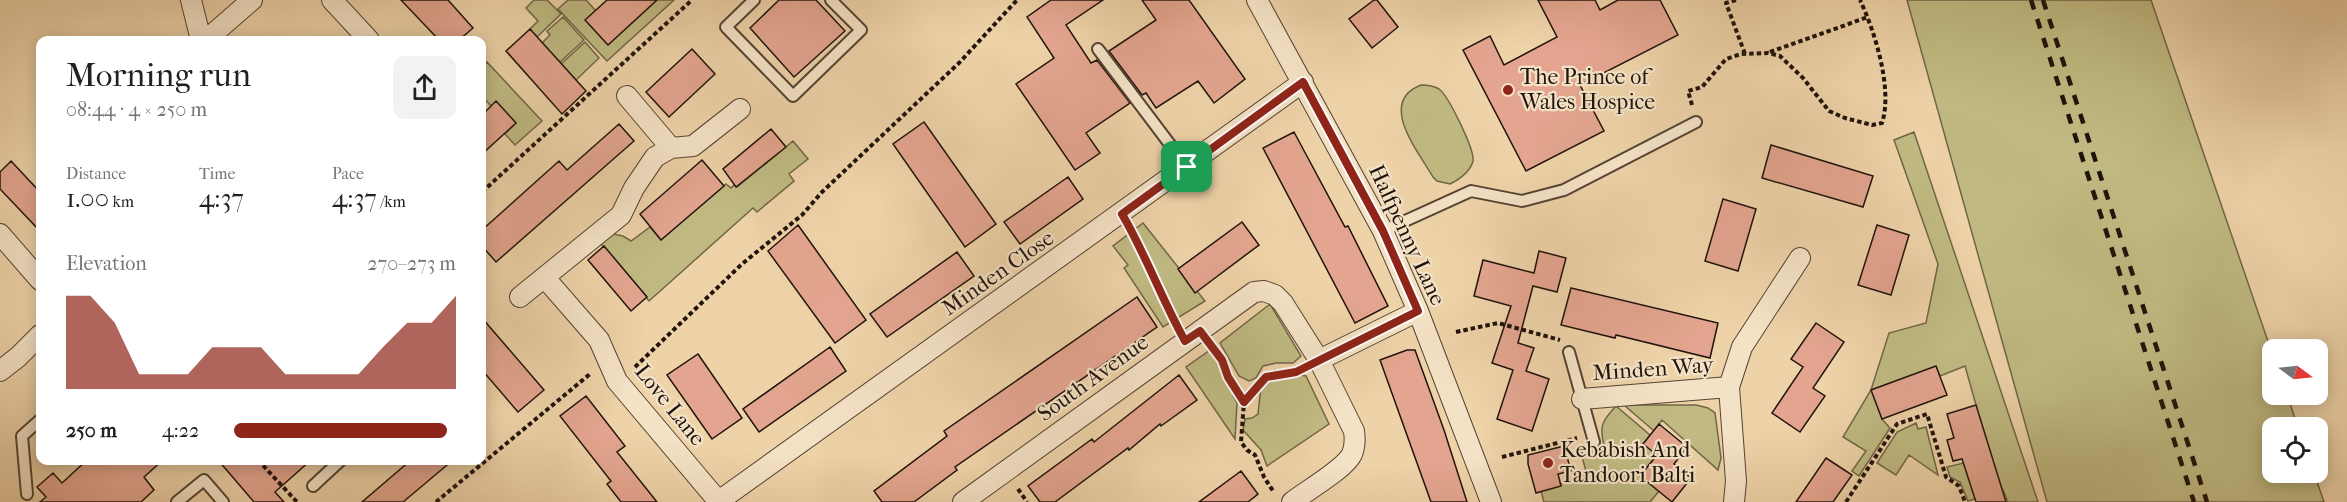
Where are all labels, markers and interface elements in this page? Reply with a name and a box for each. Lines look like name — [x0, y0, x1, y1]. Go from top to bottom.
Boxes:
text: Morning run — [66, 56, 251, 95]
button: share — [393, 56, 456, 119]
place label: The Prince of Wales Hospice — [1519, 64, 1655, 115]
marker: The Prince of Wales Hospice — [1501, 83, 1515, 97]
text: 08:44 · 4 × 250 m — [66, 98, 207, 121]
pin — [1161, 141, 1212, 192]
icon: arrive — [1170, 150, 1203, 183]
street label: Halfpenny Lane — [1363, 161, 1451, 310]
text: Distance — [66, 164, 126, 183]
text: Time — [199, 164, 235, 183]
text: Pace — [332, 164, 364, 183]
text: 1.00 — [66, 183, 109, 214]
text: 4:37 — [199, 183, 244, 214]
text: 4:37 — [332, 183, 377, 214]
text: km — [109, 192, 134, 211]
text: /km — [377, 192, 406, 211]
street label: Minden Close — [937, 225, 1059, 321]
text: Elevation — [66, 252, 147, 275]
text: 270–273 m — [367, 252, 456, 275]
street label: South Avenue — [1033, 329, 1154, 427]
north arrow — [2262, 339, 2328, 405]
map controls — [2262, 339, 2328, 483]
street label: Minden Way — [1592, 352, 1716, 386]
street label: Love Lane — [629, 359, 711, 451]
button: locate — [2262, 417, 2328, 483]
text: 250 m — [66, 419, 117, 442]
text: 4:22 — [162, 419, 199, 442]
place label: Kebabish And Tandoori Balti — [1560, 437, 1696, 488]
marker: Kebabish And Tandoori Balti — [1541, 456, 1555, 470]

